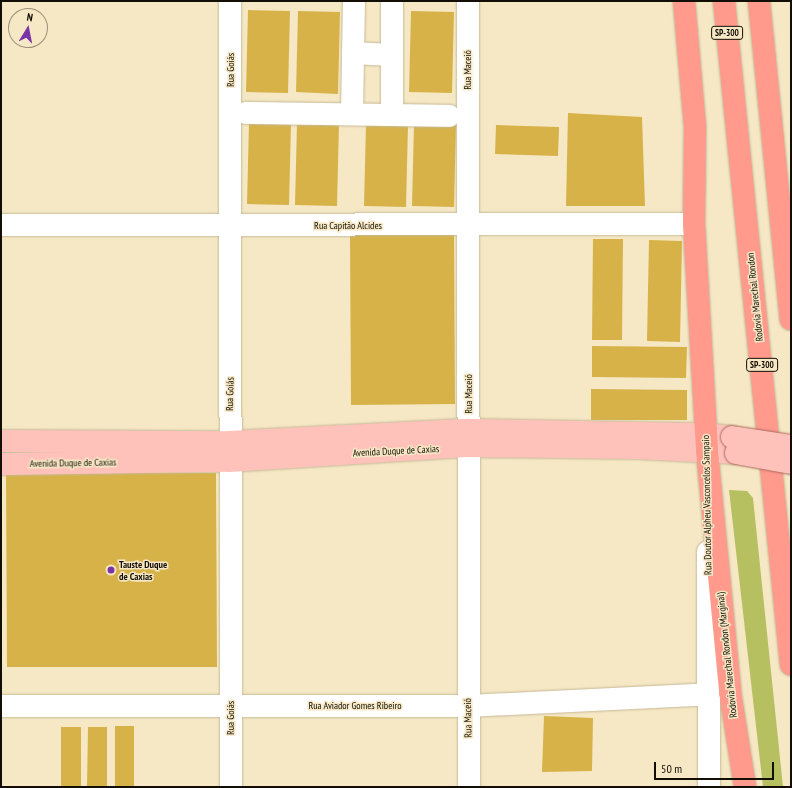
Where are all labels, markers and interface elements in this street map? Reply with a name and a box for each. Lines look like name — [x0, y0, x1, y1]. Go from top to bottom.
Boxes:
north arrow — [8, 8, 48, 48]
text: N — [26, 10, 34, 25]
road number: SP-300 — [711, 26, 743, 40]
street label: Rua Maceió — [462, 50, 474, 90]
street label: Rua Goiás — [225, 53, 237, 87]
street label: Rua Capitão Alcides — [314, 220, 382, 232]
street label: Rodovia Marechal Rondon — [744, 252, 766, 342]
road number: SP-300 — [746, 358, 778, 372]
street label: Rua Maceió — [463, 374, 475, 414]
street label: Rua Goiás — [224, 377, 236, 411]
street label: Rua Doutor Alpheu Vasconcelos Sampaio — [700, 435, 714, 575]
street label: Avenida Duque de Caxias — [352, 443, 440, 459]
street label: Avenida Duque de Caxias — [30, 456, 116, 470]
place label: Tauste Duque de Caxias — [119, 558, 167, 582]
marker: Tauste Duque de Caxias — [106, 565, 116, 575]
street label: Rodovia Marechal Rondon (Marginal) — [714, 592, 740, 718]
street label: Rua Maceió — [462, 698, 474, 738]
street label: Rua Aviador Gomes Ribeiro — [308, 700, 402, 712]
street label: Rua Goiás — [225, 701, 237, 735]
scale bar — [656, 754, 776, 780]
text: 50 m — [661, 761, 682, 776]

